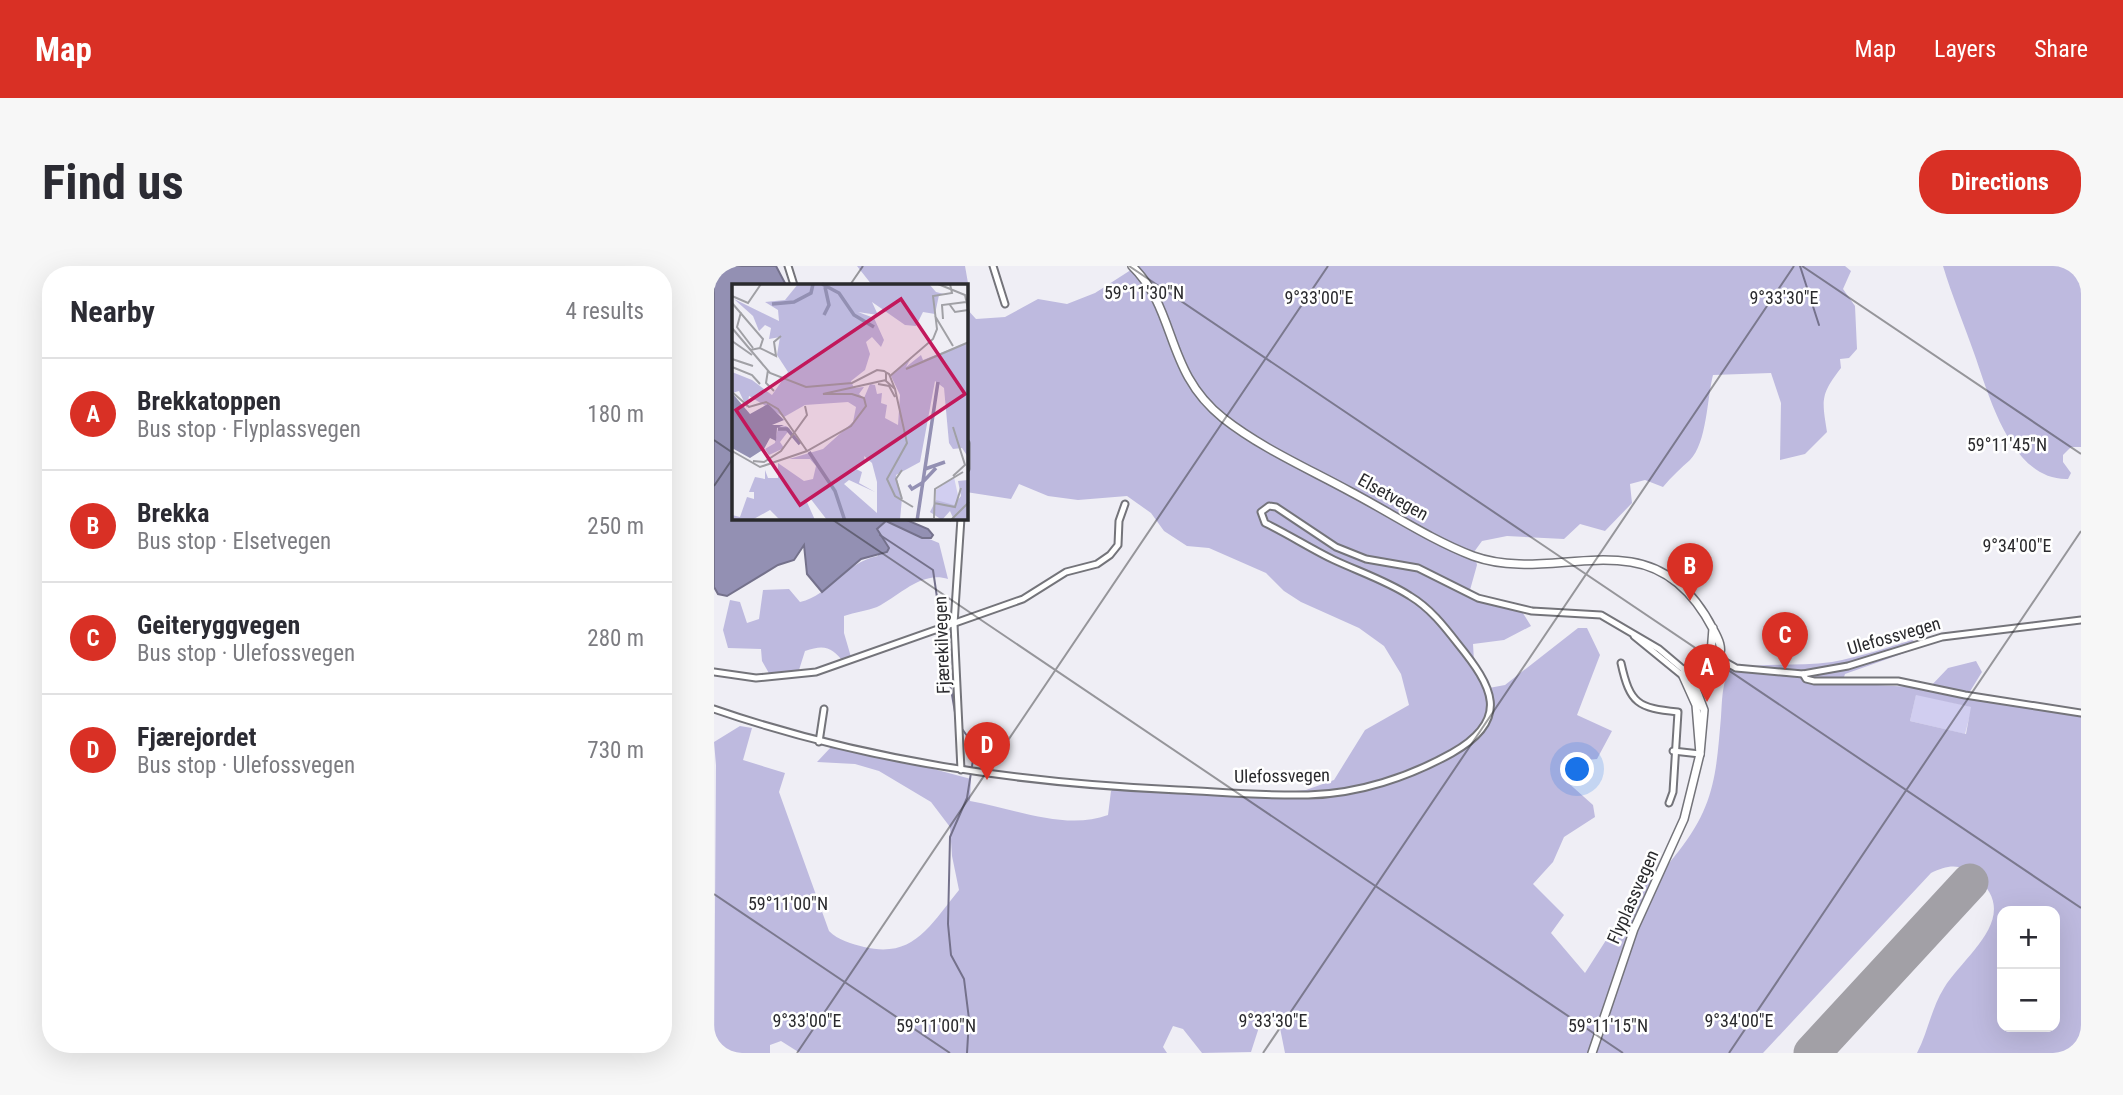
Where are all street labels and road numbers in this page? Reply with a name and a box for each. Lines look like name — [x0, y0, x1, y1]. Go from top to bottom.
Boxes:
street label: Elsetvegen — [1354, 469, 1432, 524]
street label: Fjærekilvegen — [929, 596, 954, 694]
street label: Ulefossvegen — [1845, 612, 1943, 659]
street label: Ulefossvegen — [1234, 764, 1330, 787]
street label: Flyplassvegen — [1603, 847, 1663, 947]

